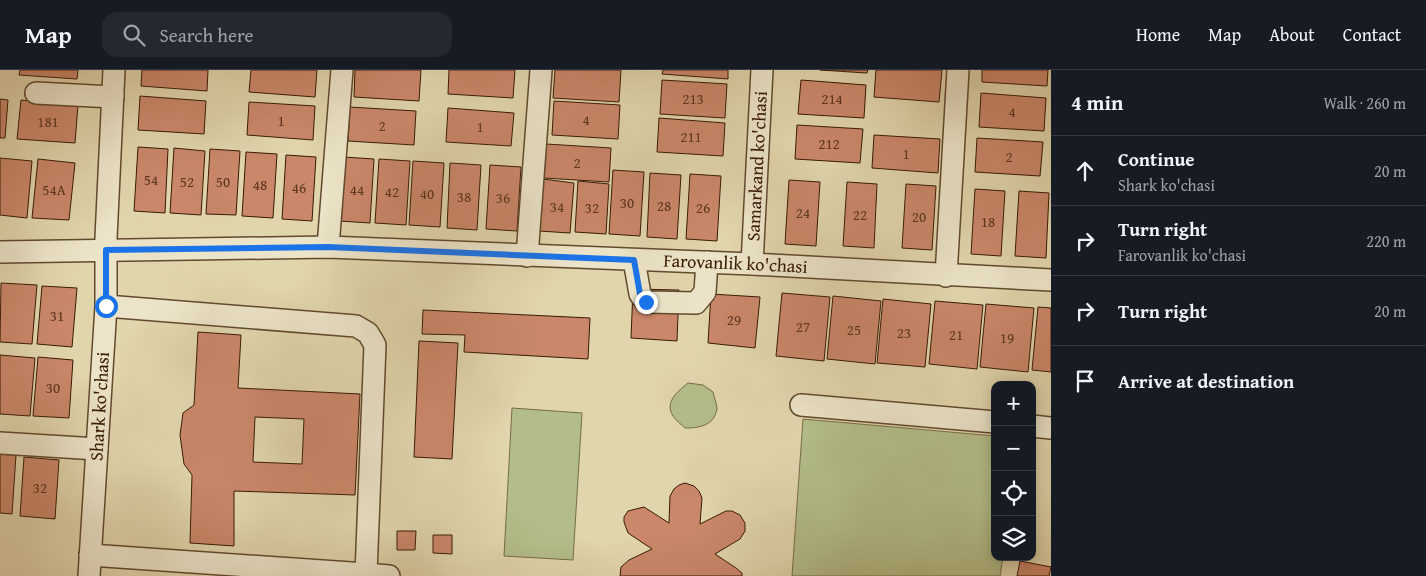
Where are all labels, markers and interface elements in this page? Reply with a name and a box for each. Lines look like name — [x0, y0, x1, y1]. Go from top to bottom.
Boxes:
search box — [102, 12, 452, 57]
text: Map — [25, 17, 72, 52]
icon: search — [120, 21, 148, 49]
text: Search here — [160, 21, 253, 49]
text: Home — [1136, 21, 1180, 48]
text: Map — [1208, 21, 1241, 48]
text: About — [1269, 21, 1315, 48]
text: Contact — [1343, 21, 1401, 48]
text: 4 min — [1071, 87, 1123, 118]
house number: 213 — [682, 88, 704, 109]
house number: 214 — [821, 88, 843, 109]
street label: Samarkand ko'chasi — [739, 90, 774, 242]
text: Walk · 260 m — [1323, 91, 1406, 115]
house number: 4 — [1008, 101, 1016, 122]
house number: 4 — [582, 109, 590, 130]
house number: 1 — [277, 110, 285, 131]
house number: 181 — [37, 111, 59, 132]
house number: 2 — [378, 115, 386, 136]
house number: 1 — [476, 116, 484, 137]
house number: 211 — [680, 126, 702, 147]
house number: 212 — [818, 133, 840, 154]
house number: 1 — [902, 143, 910, 164]
text: Continue — [1118, 145, 1195, 173]
house number: 2 — [1005, 146, 1013, 167]
house number: 2 — [573, 152, 581, 173]
icon: ahead — [1071, 157, 1099, 185]
text: 20 m — [1374, 159, 1406, 183]
house number: 54 — [144, 169, 158, 190]
house number: 52 — [180, 171, 194, 192]
house number: 50 — [216, 171, 230, 192]
text: Shark ko'chasi — [1118, 173, 1215, 197]
house number: 48 — [253, 174, 267, 195]
house number: 46 — [292, 177, 306, 198]
house number: 54А — [42, 179, 66, 200]
house number: 44 — [350, 179, 364, 200]
house number: 42 — [385, 181, 399, 202]
house number: 40 — [420, 183, 434, 204]
house number: 38 — [457, 186, 471, 207]
house number: 36 — [496, 187, 510, 208]
house number: 30 — [620, 192, 634, 213]
house number: 28 — [657, 195, 671, 216]
house number: 34 — [550, 196, 564, 217]
house number: 32 — [585, 197, 599, 218]
house number: 26 — [696, 197, 710, 218]
house number: 24 — [796, 202, 810, 223]
house number: 22 — [853, 204, 867, 225]
house number: 20 — [912, 206, 926, 227]
house number: 18 — [981, 211, 995, 232]
text: Turn right — [1118, 215, 1207, 243]
icon: right — [1071, 227, 1099, 255]
text: 220 m — [1366, 229, 1406, 253]
text: Farovanlik ko'chasi — [1118, 243, 1246, 267]
street label: Farovanlik ko'chasi — [663, 246, 808, 280]
route end — [635, 291, 658, 314]
route start — [95, 295, 118, 318]
icon: right — [1071, 297, 1099, 325]
text: Turn right — [1118, 297, 1207, 325]
text: 20 m — [1374, 299, 1406, 323]
house number: 31 — [50, 305, 64, 326]
house number: 29 — [727, 309, 741, 330]
house number: 27 — [796, 316, 810, 337]
house number: 25 — [847, 319, 861, 340]
house number: 23 — [897, 322, 911, 343]
house number: 21 — [949, 324, 963, 345]
house number: 19 — [1000, 327, 1014, 348]
street label: Shark ko'chasi — [82, 351, 116, 462]
icon: arrive — [1071, 367, 1099, 395]
text: Arrive at destination — [1118, 367, 1294, 395]
house number: 30 — [46, 377, 60, 398]
map controls — [991, 381, 1036, 561]
button: + — [991, 381, 1036, 426]
button: − — [991, 426, 1036, 471]
button: locate — [991, 471, 1036, 516]
house number: 32 — [33, 477, 47, 498]
button: layers — [991, 516, 1036, 561]

